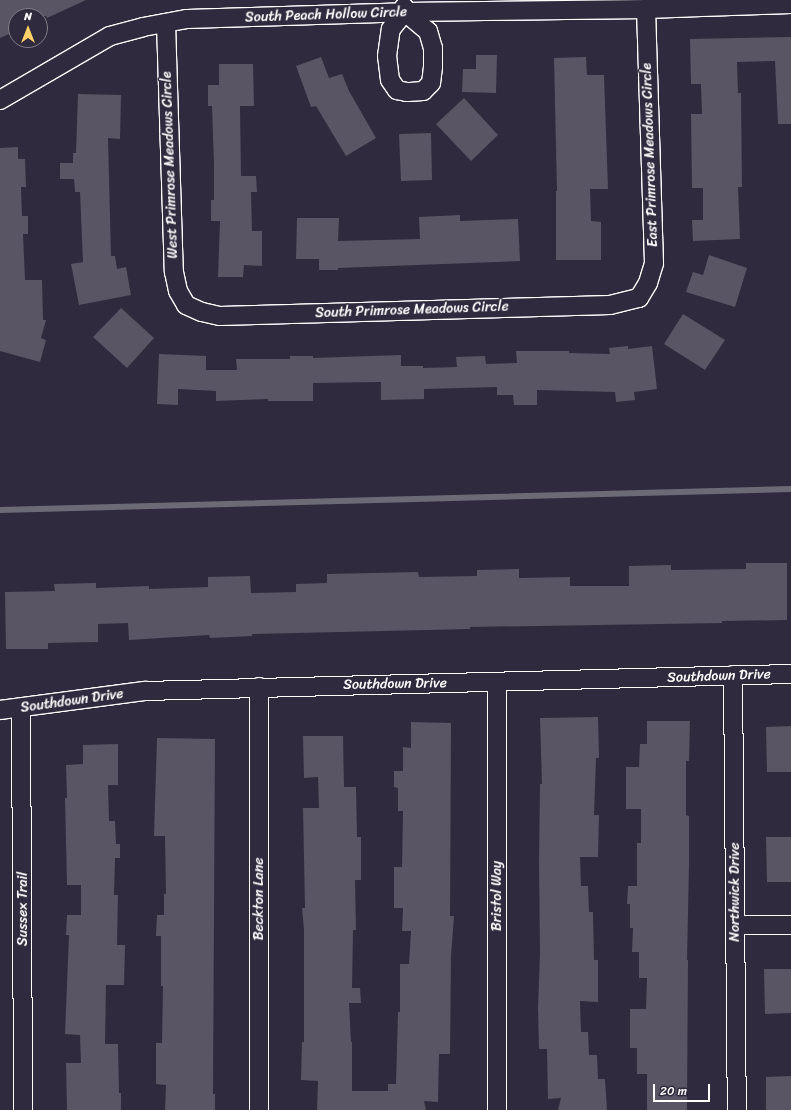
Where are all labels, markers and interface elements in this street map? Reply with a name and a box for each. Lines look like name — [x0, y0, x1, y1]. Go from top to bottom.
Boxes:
street label: South Peach Hollow Circle — [244, 4, 408, 26]
text: N — [24, 7, 32, 26]
north arrow — [8, 8, 48, 48]
street label: East Primrose Meadows Circle — [638, 62, 662, 248]
street label: West Primrose Meadows Circle — [158, 71, 182, 259]
street label: South Primrose Meadows Circle — [314, 298, 510, 322]
street label: Southdown Drive — [667, 666, 771, 686]
street label: Southdown Drive — [343, 675, 447, 693]
street label: Southdown Drive — [19, 685, 125, 717]
street label: Northwick Drive — [727, 842, 743, 942]
street label: Beckton Lane — [251, 858, 267, 940]
street label: Bristol Way — [489, 861, 505, 931]
street label: Sussex Trail — [15, 872, 31, 946]
scale bar — [655, 1076, 712, 1102]
text: 20 m — [660, 1080, 687, 1102]

